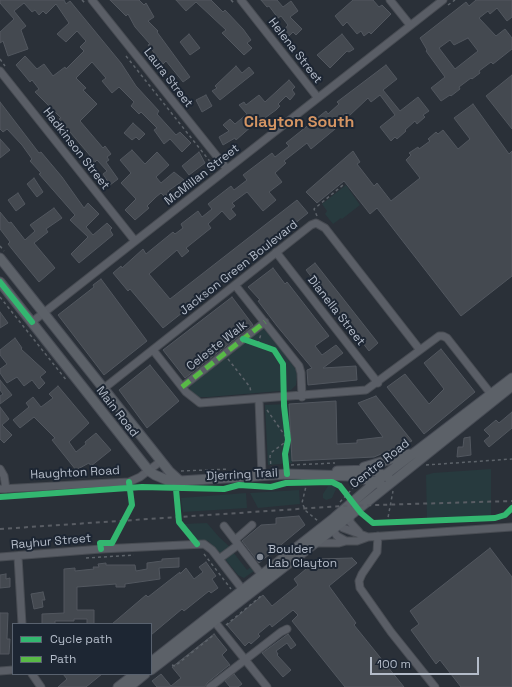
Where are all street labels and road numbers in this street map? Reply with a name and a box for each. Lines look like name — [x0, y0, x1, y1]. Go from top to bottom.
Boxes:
street label: Helena Street — [265, 15, 325, 87]
street label: Laura Street — [140, 45, 196, 111]
street label: Hadkinson Street — [40, 105, 112, 193]
street label: McMillan Street — [162, 141, 242, 209]
street label: Jackson Green Boulevard — [177, 217, 301, 319]
street label: Dianella Street — [304, 273, 368, 349]
street label: Celeste Walk — [184, 318, 250, 374]
street label: Main Road — [93, 384, 141, 440]
street label: Centre Road — [347, 436, 413, 492]
street label: Haughton Road — [30, 463, 120, 483]
street label: Djerring Trail — [206, 466, 278, 484]
street label: Rayhur Street — [10, 531, 92, 553]

